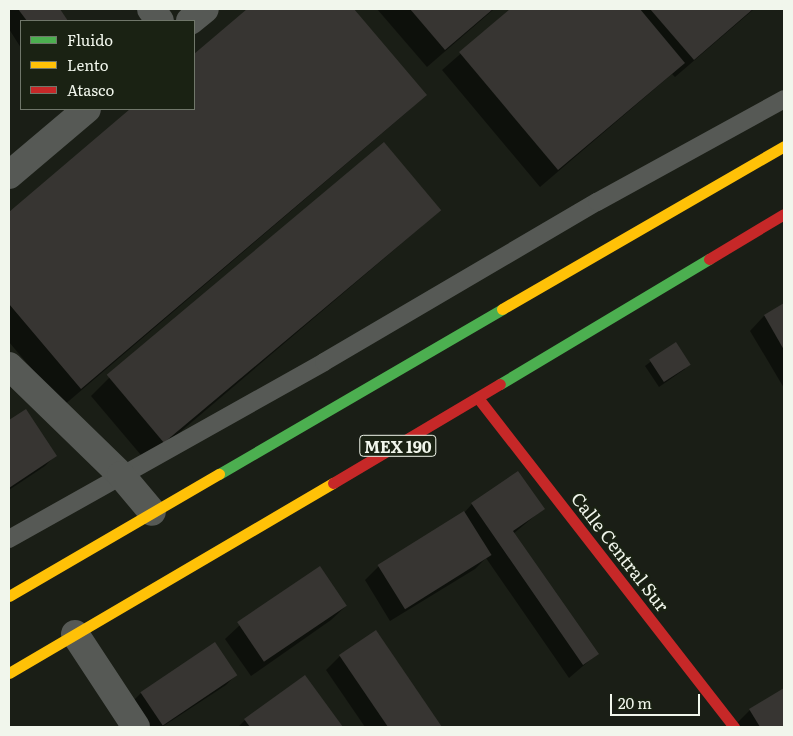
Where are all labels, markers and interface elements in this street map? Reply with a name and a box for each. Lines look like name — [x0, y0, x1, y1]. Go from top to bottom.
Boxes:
legend — [20, 20, 195, 110]
text: Fluido — [67, 28, 113, 51]
text: Lento — [67, 53, 108, 76]
text: Atasco — [67, 78, 114, 101]
road number: MEX 190 — [359, 432, 437, 460]
street label: Calle Central Sur — [567, 488, 673, 616]
scale bar — [613, 684, 703, 716]
text: 20 m — [618, 691, 652, 714]

